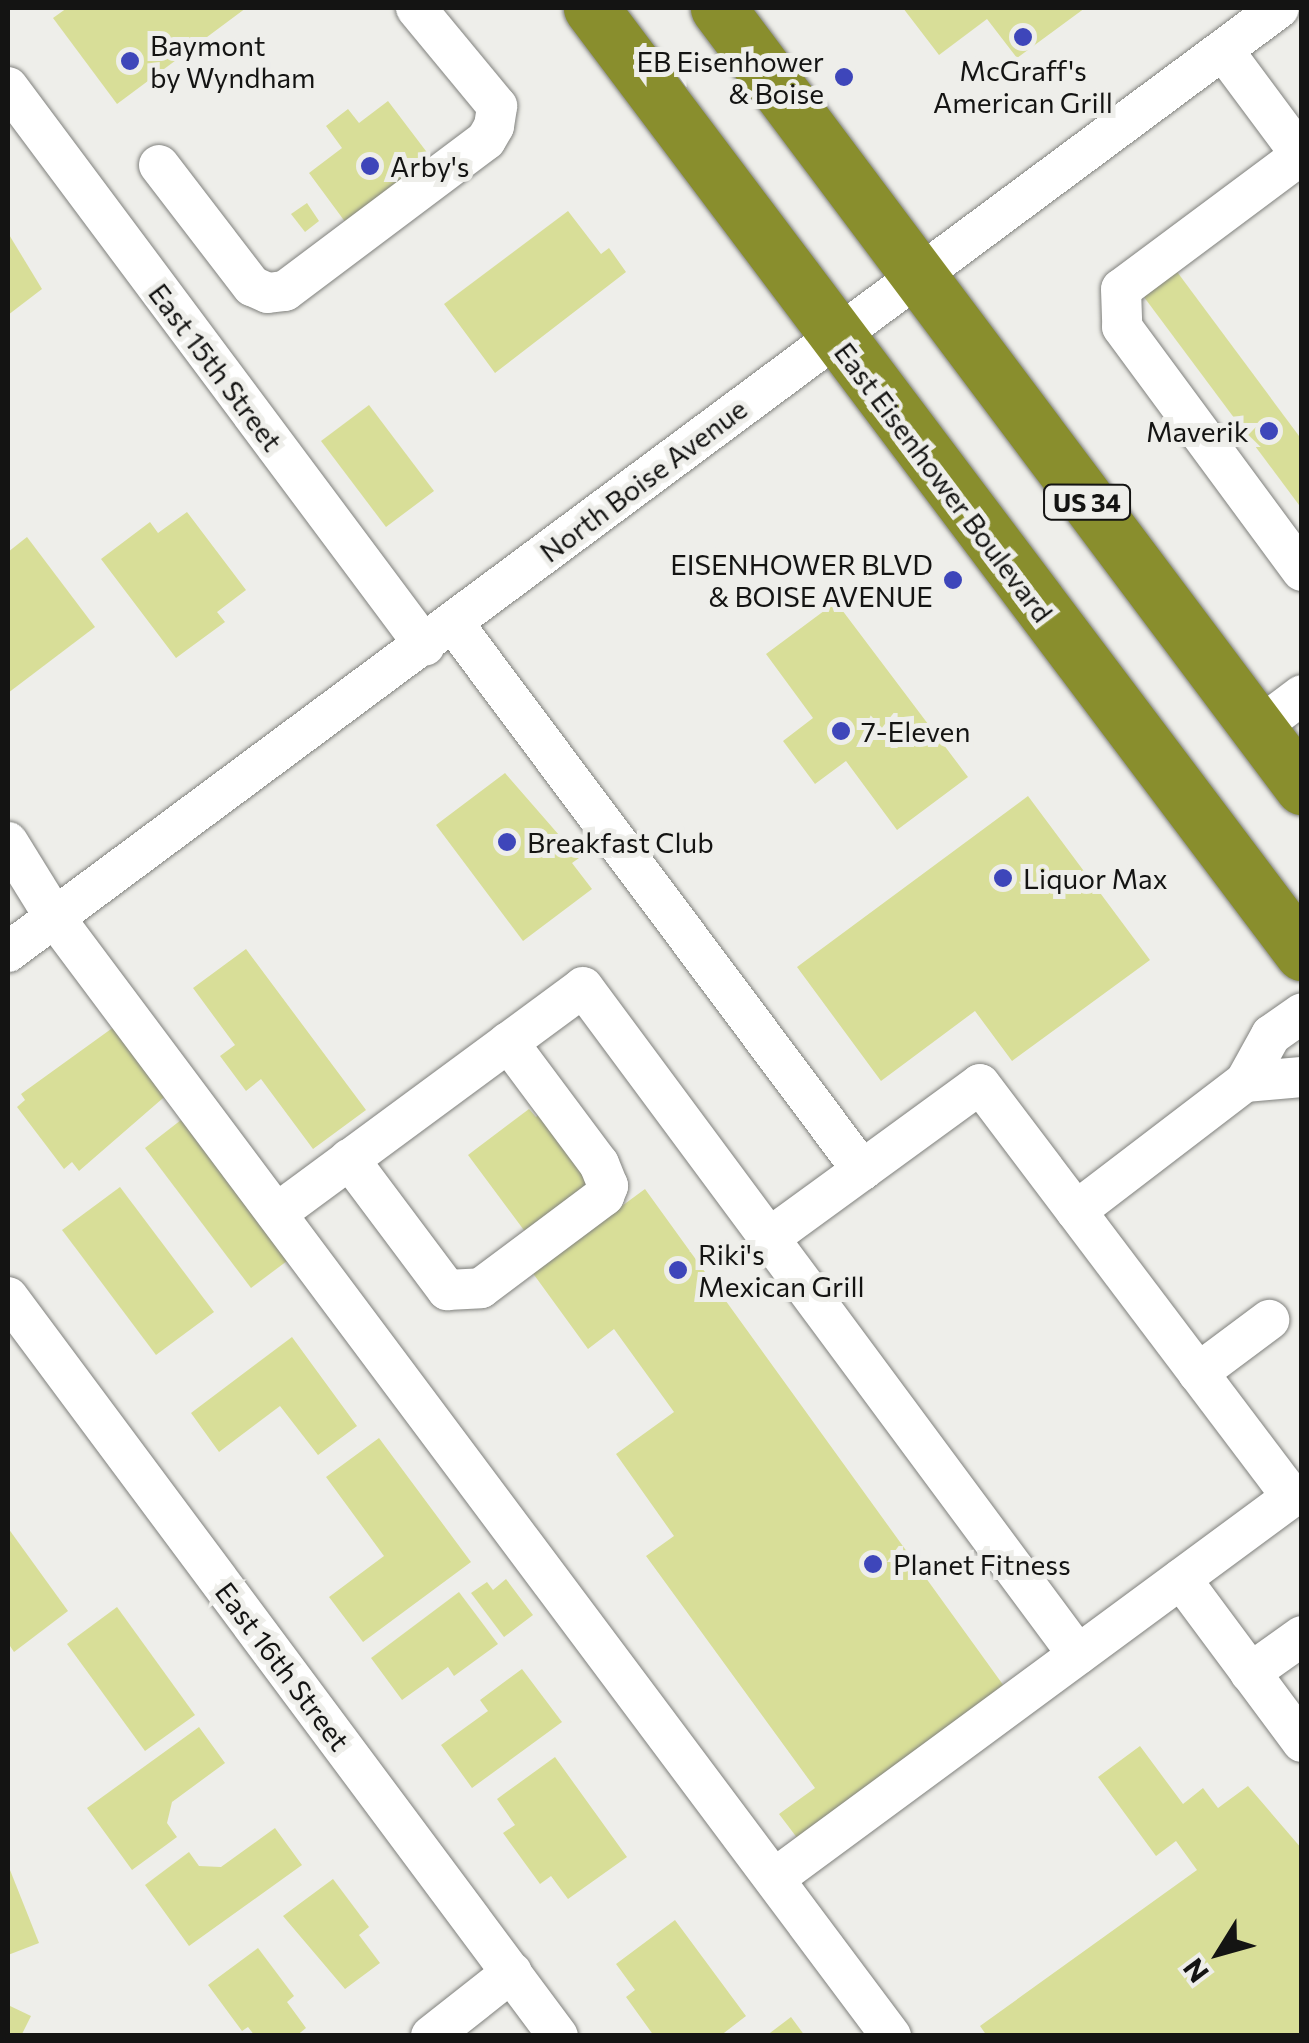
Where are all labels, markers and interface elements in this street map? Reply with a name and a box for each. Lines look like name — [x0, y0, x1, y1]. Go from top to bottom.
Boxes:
marker: McGraff's American Grill — [1012, 26, 1034, 48]
place label: Baymont by Wyndham — [150, 28, 316, 94]
place label: EB Eisenhower & Boise — [636, 44, 824, 110]
marker: Baymont by Wyndham — [119, 50, 141, 72]
place label: McGraff's American Grill — [933, 53, 1113, 119]
marker: EB Eisenhower & Boise — [833, 66, 855, 88]
place label: Arby's — [390, 149, 470, 183]
marker: Arby's — [359, 155, 381, 177]
street label: East 15th Street — [142, 277, 290, 457]
street label: East Eisenhower Boulevard — [828, 336, 1060, 628]
street label: North Boise Avenue — [533, 391, 753, 569]
place label: Maverik — [1146, 414, 1249, 448]
marker: Maverik — [1258, 420, 1280, 442]
road number: US 34 — [1042, 482, 1132, 522]
place label: EISENHOWER BLVD & BOISE AVENUE — [670, 547, 933, 613]
marker: EISENHOWER BLVD & BOISE AVENUE — [942, 569, 964, 591]
place label: 7-Eleven — [861, 714, 970, 748]
marker: 7-Eleven — [830, 720, 852, 742]
place label: Breakfast Club — [527, 825, 714, 859]
marker: Breakfast Club — [496, 831, 518, 853]
place label: Liquor Max — [1023, 861, 1168, 895]
marker: Liquor Max — [992, 867, 1014, 889]
place label: Riki's Mexican Grill — [698, 1237, 865, 1303]
marker: Riki's Mexican Grill — [667, 1259, 689, 1281]
place label: Planet Fitness — [893, 1547, 1071, 1581]
marker: Planet Fitness — [862, 1553, 884, 1575]
street label: East 16th Street — [209, 1575, 357, 1757]
north arrow — [1169, 1903, 1269, 2003]
text: N — [1175, 1952, 1215, 1990]

